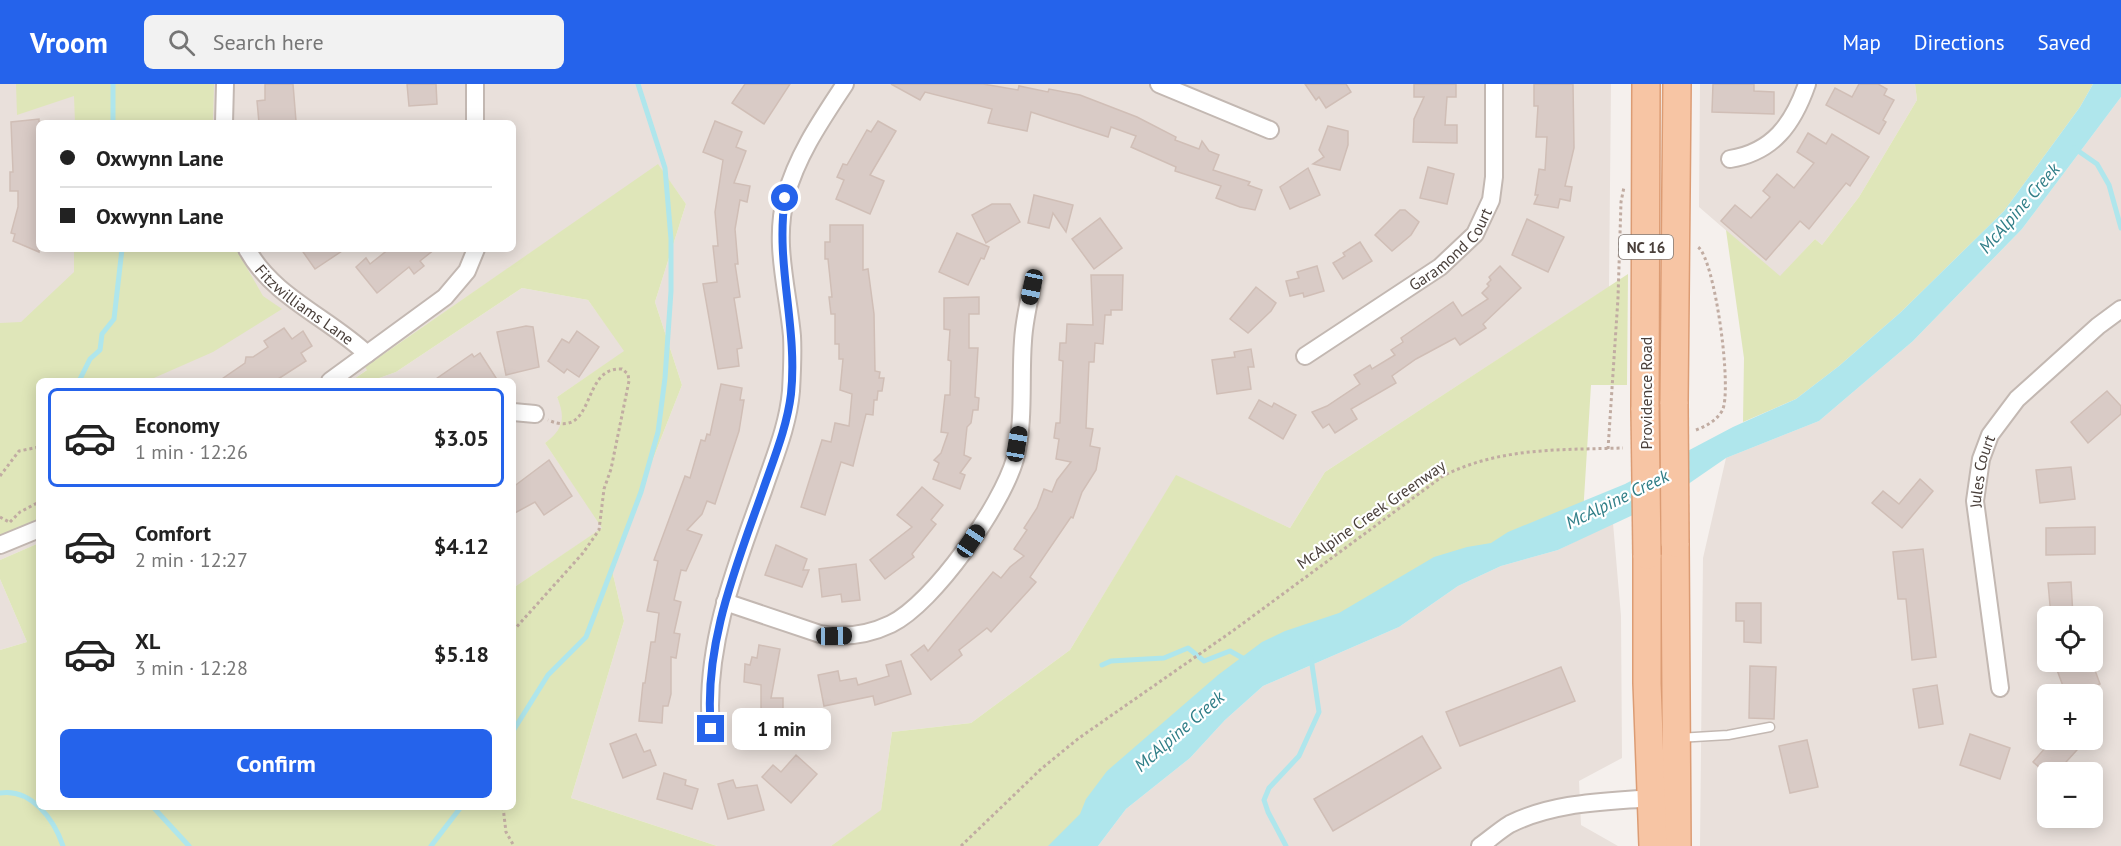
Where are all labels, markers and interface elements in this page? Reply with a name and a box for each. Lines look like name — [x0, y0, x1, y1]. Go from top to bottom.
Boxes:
search box — [144, 15, 564, 69]
text: Vroom — [30, 24, 108, 61]
icon: search — [165, 26, 198, 59]
text: Search here — [213, 28, 324, 56]
text: Map — [1842, 29, 1881, 56]
text: Directions — [1914, 29, 2005, 56]
text: Saved — [2038, 29, 2091, 56]
text: Oxwynn Lane — [96, 144, 224, 172]
water label: McAlpine Creek — [1974, 157, 2065, 258]
route start — [771, 184, 798, 211]
text: Oxwynn Lane — [96, 202, 224, 230]
street label: Garamond Court — [1405, 204, 1496, 295]
road number: NC 16 — [1619, 235, 1673, 259]
street label: Fitzwilliams Lane — [251, 260, 358, 349]
car — [1019, 268, 1045, 306]
street label: Providence Road — [1636, 337, 1656, 449]
icon: car — [63, 411, 117, 465]
text: Economy — [135, 411, 219, 439]
text: $3.05 — [434, 424, 489, 452]
car — [1005, 425, 1029, 463]
street label: Jules Court — [1965, 432, 1999, 510]
text: 1 min · 12:26 — [135, 439, 248, 465]
street label: McAlpine Creek Greenway — [1293, 455, 1450, 573]
water label: McAlpine Creek — [1562, 464, 1673, 534]
icon: car — [63, 519, 117, 573]
text: Comfort — [135, 519, 211, 547]
car — [953, 521, 989, 561]
text: $4.12 — [434, 532, 489, 560]
text: 2 min · 12:27 — [135, 547, 248, 573]
map controls — [2037, 606, 2103, 828]
button: locate — [2037, 606, 2103, 672]
icon: car — [63, 627, 117, 681]
text: XL — [135, 627, 160, 655]
car — [816, 627, 852, 645]
text: $5.18 — [434, 640, 489, 668]
text: 3 min · 12:28 — [135, 655, 248, 681]
button: + — [2037, 684, 2103, 750]
water label: McAlpine Creek — [1129, 685, 1230, 776]
callout: 1 min — [732, 708, 831, 750]
route end — [697, 715, 724, 742]
text: 1 min — [757, 716, 806, 742]
button: Confirm — [60, 729, 492, 798]
button: − — [2037, 762, 2103, 828]

